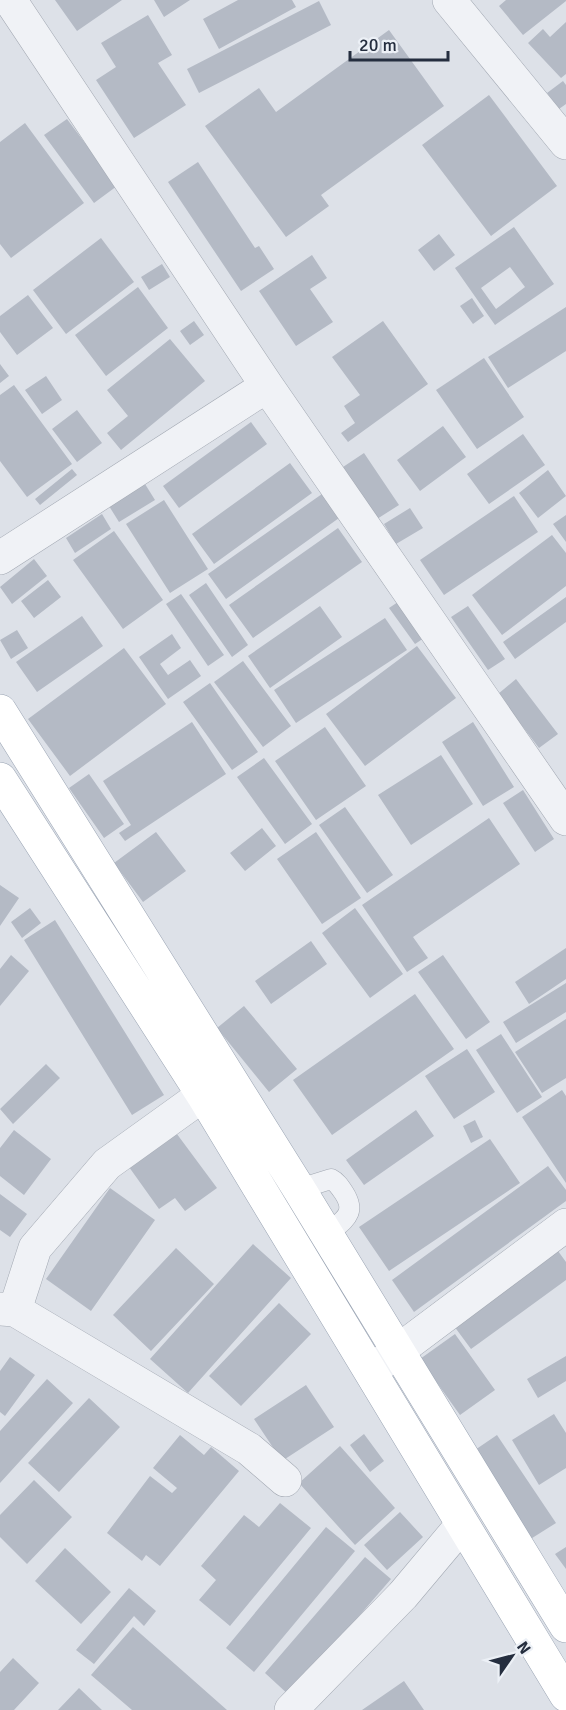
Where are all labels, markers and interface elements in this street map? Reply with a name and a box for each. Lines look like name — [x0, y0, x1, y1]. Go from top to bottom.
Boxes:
scale bar — [350, 24, 448, 62]
text: 20 m — [359, 34, 397, 56]
north arrow — [482, 1626, 542, 1686]
text: N — [512, 1638, 535, 1658]

